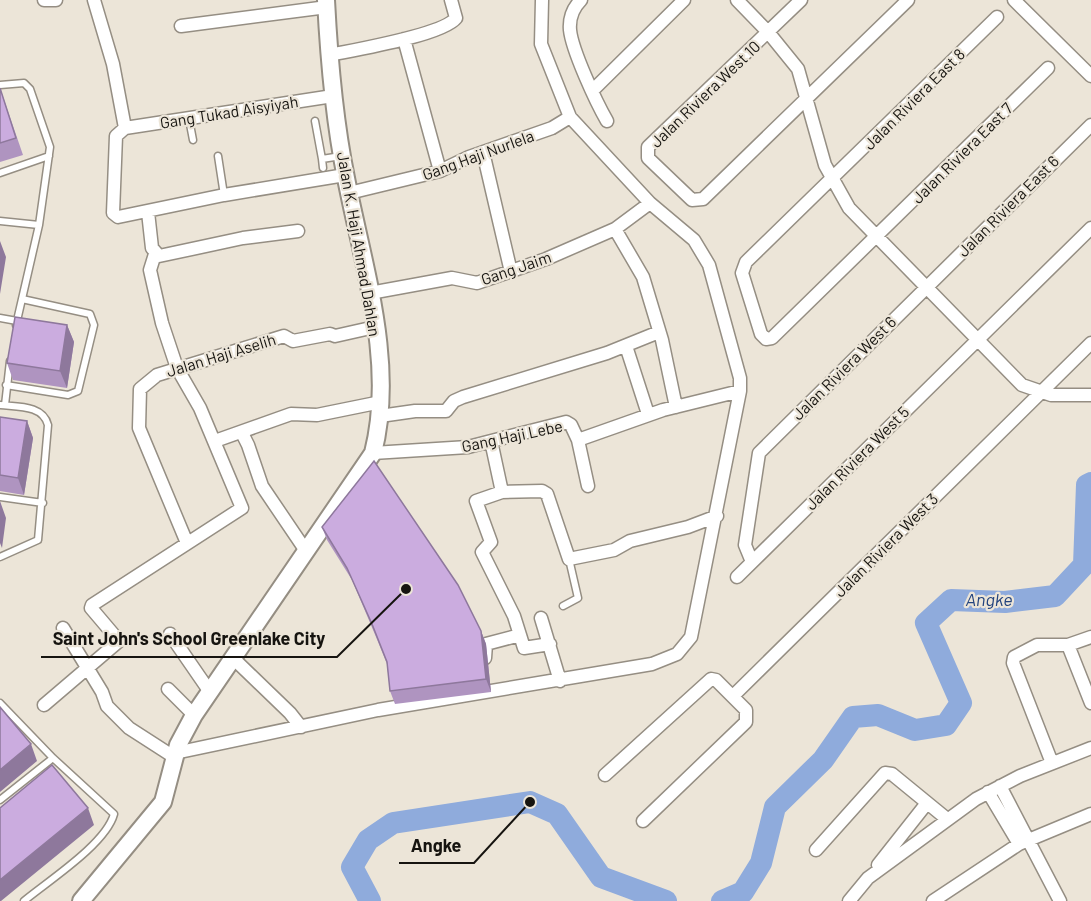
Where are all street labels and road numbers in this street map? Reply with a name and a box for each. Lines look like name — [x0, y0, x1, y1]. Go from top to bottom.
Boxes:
street label: Jalan Riviera West 10 — [646, 36, 764, 151]
street label: Jalan Riviera East 8 — [859, 44, 968, 153]
street label: Gang Tukad Aisyiyah — [158, 91, 299, 132]
street label: Jalan Riviera East 7 — [907, 98, 1016, 207]
street label: Gang Haji Nurlela — [419, 126, 536, 184]
street label: Jalan K. Haji Ahmad Dahlan — [334, 150, 385, 338]
street label: Jalan Riviera East 6 — [953, 151, 1062, 260]
street label: Gang Jaim — [478, 247, 553, 288]
street label: Jalan Riviera West 6 — [788, 312, 899, 423]
street label: Jalan Haji Aselih — [164, 329, 278, 380]
street label: Jalan Riviera West 5 — [801, 402, 912, 513]
street label: Gang Haji Lebe — [460, 416, 564, 455]
street label: Jalan Riviera West 3 — [830, 489, 941, 600]

